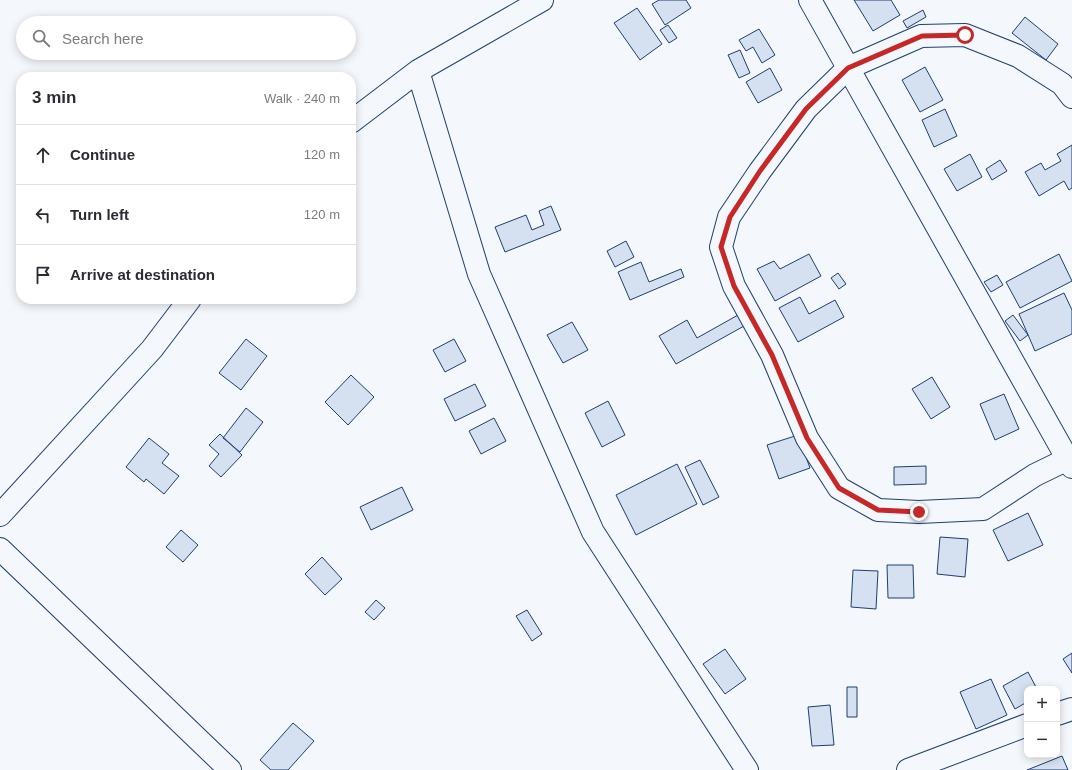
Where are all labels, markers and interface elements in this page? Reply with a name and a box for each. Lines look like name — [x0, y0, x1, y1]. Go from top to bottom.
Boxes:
search box — [16, 16, 356, 60]
route start — [956, 26, 974, 44]
icon: search — [30, 27, 52, 49]
text: Search here — [62, 30, 144, 47]
text: 3 min — [32, 88, 76, 107]
text: Walk · 240 m — [264, 91, 340, 106]
icon: ahead — [32, 144, 54, 166]
text: Continue — [70, 146, 135, 163]
text: 120 m — [304, 147, 340, 162]
icon: left — [32, 204, 54, 226]
text: Turn left — [70, 206, 129, 223]
text: 120 m — [304, 207, 340, 222]
icon: arrive — [32, 264, 54, 286]
text: Arrive at destination — [70, 266, 215, 283]
route end — [910, 503, 928, 521]
map controls — [1024, 686, 1060, 758]
button: + — [1024, 686, 1060, 722]
button: − — [1024, 722, 1060, 758]

